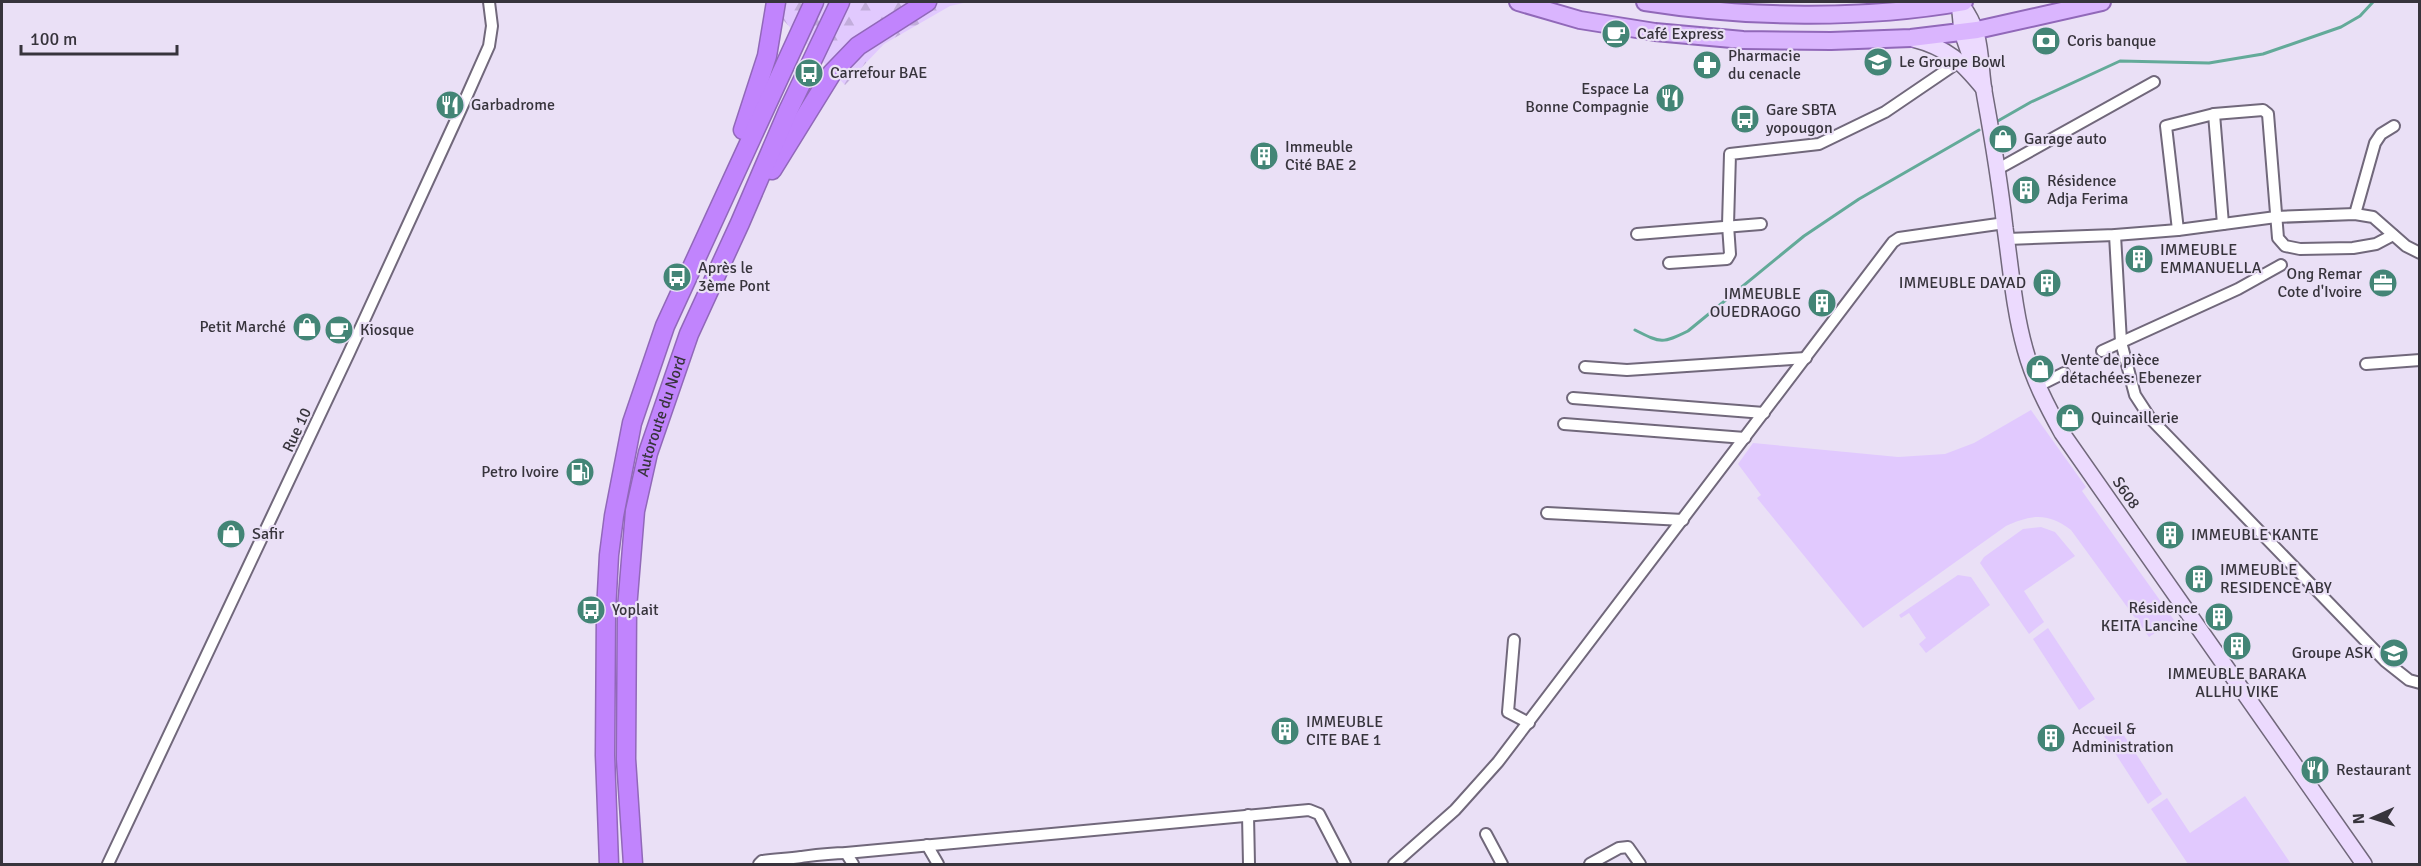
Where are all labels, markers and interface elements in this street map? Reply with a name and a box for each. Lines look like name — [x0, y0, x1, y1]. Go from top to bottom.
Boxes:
scale bar — [21, 18, 177, 56]
cafe icon: Café Express — [1600, 18, 1632, 50]
place label: Café Express — [1637, 24, 1724, 44]
bank icon: Coris banque — [2030, 25, 2062, 57]
text: 100 m — [30, 28, 77, 50]
place label: Coris banque — [2067, 31, 2156, 51]
place label: Pharmacie du cenacle — [1728, 46, 1801, 84]
school or university icon: Le Groupe Bowl — [1862, 46, 1894, 78]
pharmacy icon: Pharmacie du cenacle — [1691, 49, 1723, 81]
place label: Le Groupe Bowl — [1899, 52, 2006, 72]
bus stop icon: Carrefour BAE — [793, 57, 825, 89]
place label: Carrefour BAE — [830, 63, 927, 83]
place label: Espace La Bonne Compagnie — [1525, 79, 1649, 117]
restaurant icon: Espace La Bonne Compagnie — [1654, 82, 1686, 114]
restaurant icon: Garbadrome — [434, 89, 466, 121]
place label: Garbadrome — [471, 95, 555, 115]
place label: Gare SBTA yopougon — [1766, 100, 1837, 138]
bus stop icon: Gare SBTA yopougon — [1729, 103, 1761, 135]
shop icon: Garage auto — [1987, 123, 2019, 155]
place label: Garage auto — [2024, 129, 2107, 149]
place label: Immeuble Cité BAE 2 — [1285, 137, 1357, 175]
building icon: Immeuble Cité BAE 2 — [1248, 140, 1280, 172]
place label: Résidence Adja Ferima — [2047, 171, 2128, 209]
building icon: Résidence Adja Ferima — [2010, 174, 2042, 206]
place label: IMMEUBLE EMMANUELLA — [2160, 240, 2262, 278]
building icon: IMMEUBLE EMMANUELLA — [2123, 243, 2155, 275]
place label: Après le 3ème Pont — [698, 258, 771, 296]
bus stop icon: Après le 3ème Pont — [661, 261, 693, 293]
place label: Ong Remar Cote d'Ivoire — [2278, 264, 2362, 302]
building icon: IMMEUBLE DAYAD — [2031, 267, 2063, 299]
office icon: Ong Remar Cote d'Ivoire — [2367, 267, 2399, 299]
place label: IMMEUBLE DAYAD — [1899, 273, 2026, 293]
place label: IMMEUBLE OUEDRAOGO — [1710, 284, 1801, 322]
building icon: IMMEUBLE OUEDRAOGO — [1806, 287, 1838, 319]
shop icon: Petit Marché — [291, 311, 323, 343]
cafe icon: Kiosque — [323, 314, 355, 346]
place label: Petit Marché — [199, 317, 286, 337]
place label: Kiosque — [360, 320, 414, 340]
place label: Vente de pièce détachées: Ebenezer — [2061, 350, 2201, 388]
street label: Autoroute du Nord — [633, 353, 691, 479]
shop icon: Vente de pièce détachées: Ebenezer — [2024, 353, 2056, 385]
shop icon: Quincaillerie — [2054, 402, 2086, 434]
street label: Rue 10 — [278, 405, 316, 455]
place label: Quincaillerie — [2091, 408, 2179, 428]
fuel station icon: Petro Ivoire — [564, 456, 596, 488]
place label: Petro Ivoire — [481, 462, 559, 482]
street label: S608 — [2108, 473, 2144, 513]
shop icon: Safir — [215, 518, 247, 550]
building icon: IMMEUBLE KANTE — [2154, 519, 2186, 551]
place label: Safir — [252, 524, 284, 544]
place label: IMMEUBLE KANTE — [2191, 525, 2319, 545]
place label: IMMEUBLE RESIDENCE ABY — [2220, 560, 2332, 598]
building icon: IMMEUBLE RESIDENCE ABY — [2183, 563, 2215, 595]
bus stop icon: Yoplait — [575, 594, 607, 626]
place label: Résidence KEITA Lancine — [2101, 598, 2198, 636]
place label: Yoplait — [612, 600, 659, 620]
building icon: Résidence KEITA Lancine — [2203, 601, 2235, 633]
building icon: IMMEUBLE BARAKA ALLHU VIKE — [2221, 630, 2253, 662]
school or university icon: Groupe ASK — [2378, 637, 2410, 669]
place label: Groupe ASK — [2292, 643, 2373, 663]
place label: IMMEUBLE BARAKA ALLHU VIKE — [2168, 664, 2307, 702]
place label: IMMEUBLE CITE BAE 1 — [1306, 712, 1383, 750]
building icon: IMMEUBLE CITE BAE 1 — [1269, 715, 1301, 747]
place label: Accueil & Administration — [2072, 719, 2174, 757]
building icon: Accueil & Administration — [2035, 722, 2067, 754]
restaurant icon: Restaurant — [2299, 754, 2331, 786]
place label: Restaurant — [2336, 760, 2411, 780]
north arrow — [2343, 788, 2403, 848]
text: N — [2349, 813, 2369, 825]

